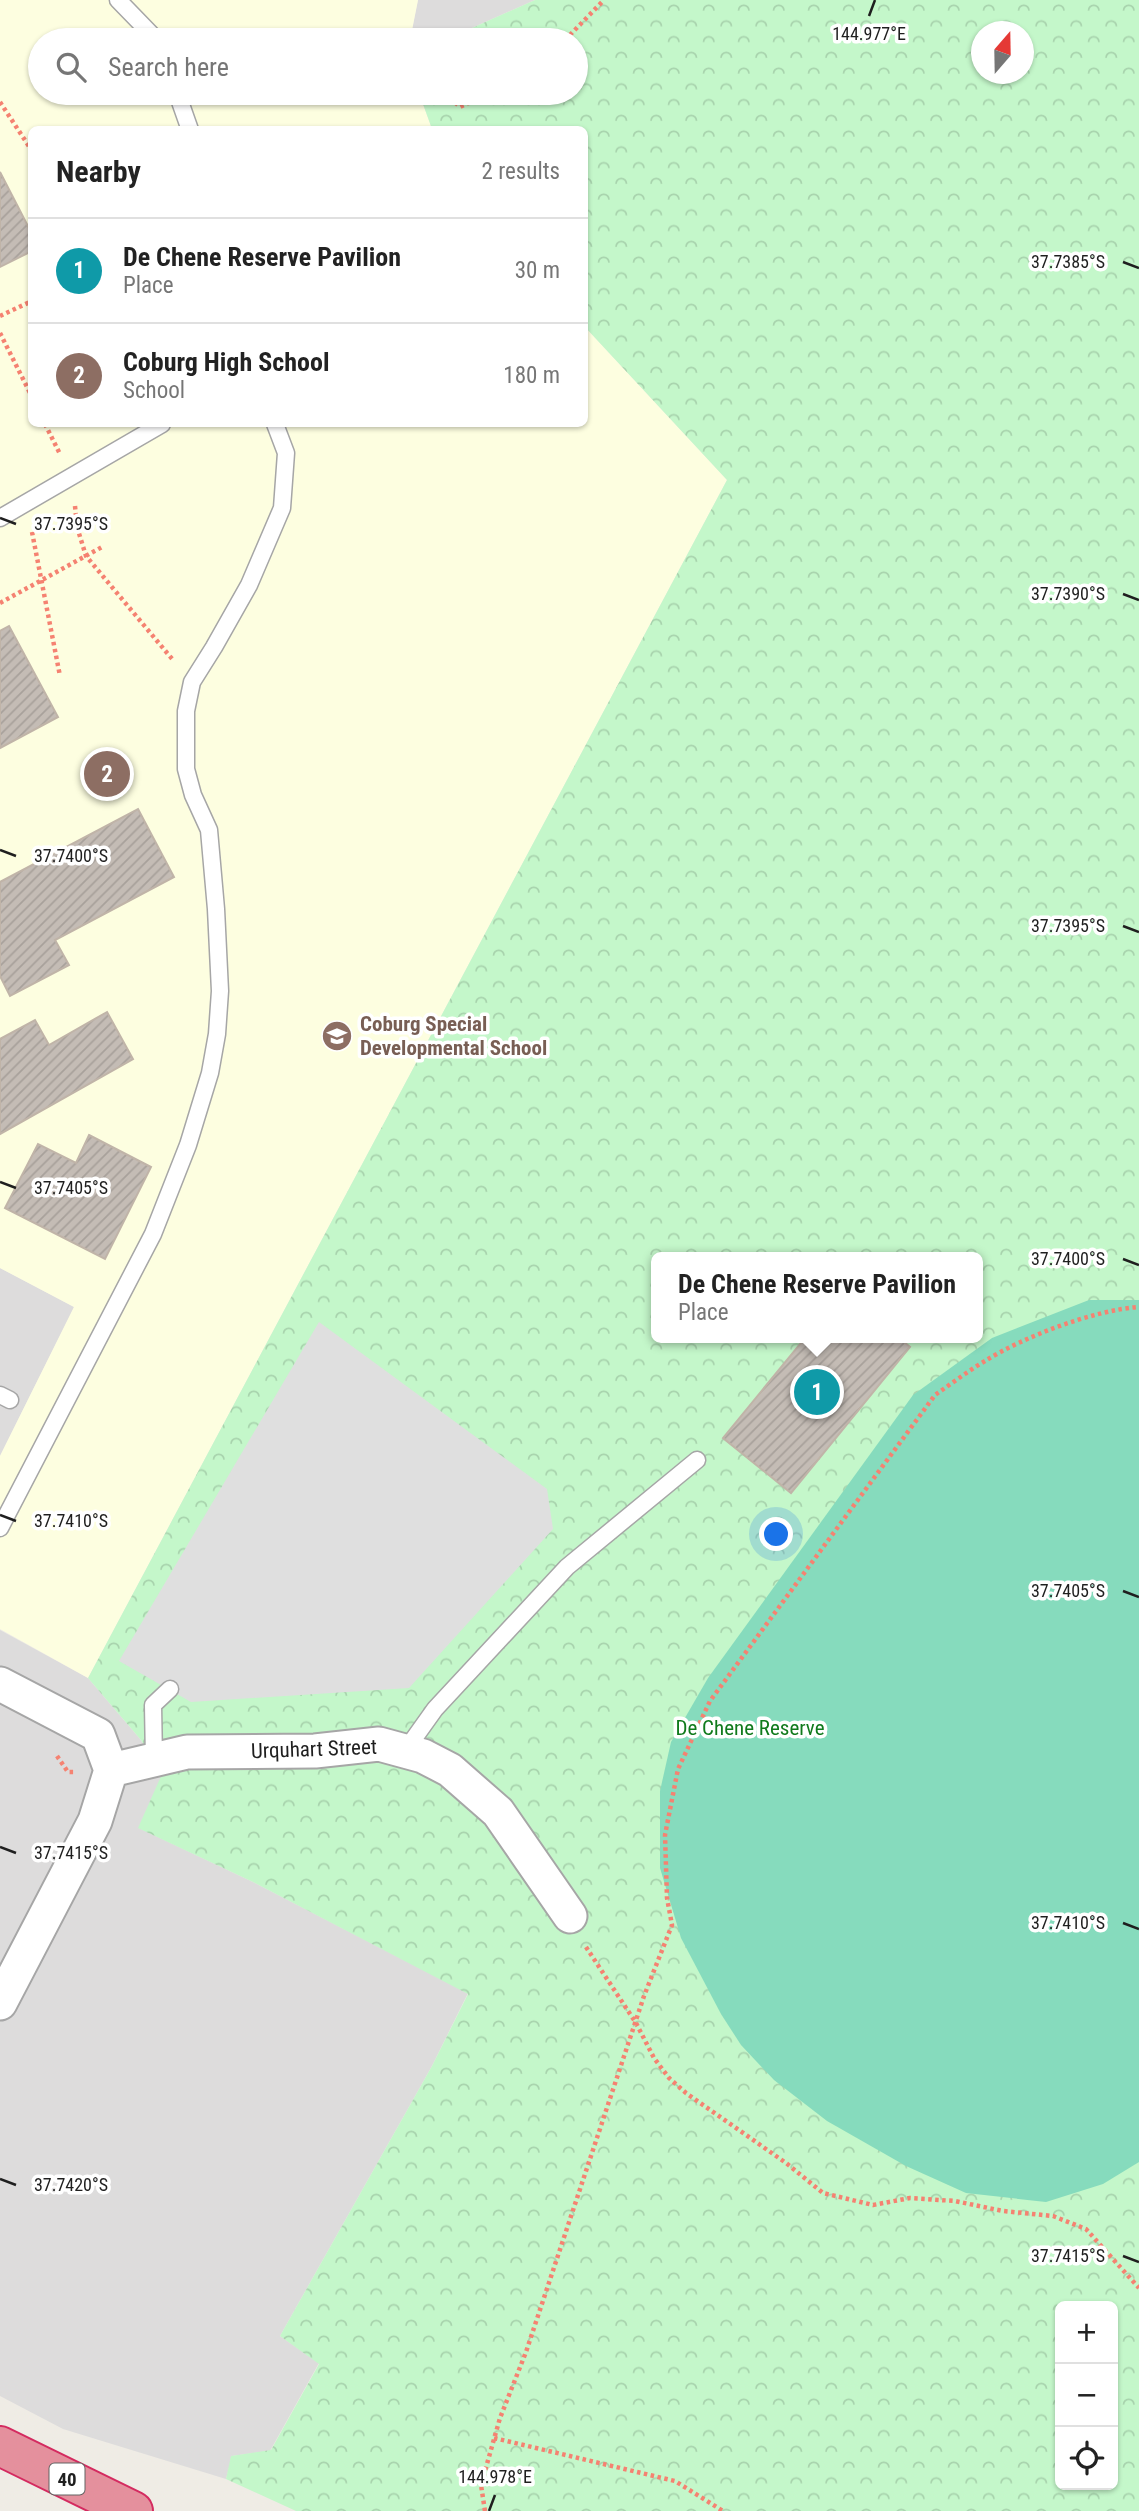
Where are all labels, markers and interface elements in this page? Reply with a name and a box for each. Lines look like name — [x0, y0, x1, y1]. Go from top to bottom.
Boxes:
north arrow — [971, 21, 1034, 84]
text: 144.977°E — [832, 23, 906, 44]
search box — [28, 28, 588, 105]
icon: search — [52, 48, 90, 86]
text: Search here — [108, 52, 229, 82]
text: Nearby — [56, 154, 141, 189]
text: 2 results — [482, 158, 560, 185]
text: De Chene Reserve Pavilion — [123, 242, 401, 272]
text: 37.7385°S — [1031, 251, 1105, 272]
text: 1 — [73, 257, 85, 284]
text: 30 m — [515, 257, 560, 284]
text: Place — [123, 272, 173, 299]
text: Coburg High School — [123, 347, 329, 377]
text: 2 — [73, 362, 85, 389]
text: 180 m — [503, 362, 560, 389]
text: School — [123, 377, 185, 404]
text: 37.7395°S — [34, 513, 108, 534]
text: 37.7390°S — [1031, 583, 1105, 604]
pin: 2 — [84, 748, 130, 800]
text: 37.7400°S — [34, 845, 108, 866]
text: 37.7395°S — [1031, 915, 1105, 936]
place label: Coburg Special Developmental School — [360, 1012, 547, 1060]
school or university icon: Coburg Special Developmental School — [320, 1019, 354, 1053]
text: 37.7405°S — [34, 1177, 108, 1198]
text: 37.7400°S — [1031, 1248, 1105, 1269]
popup — [651, 1252, 983, 1343]
text: De Chene Reserve Pavilion — [678, 1269, 956, 1299]
text: Place — [678, 1299, 728, 1326]
pin: 1 — [794, 1366, 840, 1418]
text: 37.7410°S — [34, 1510, 108, 1531]
your location — [759, 1517, 793, 1551]
text: 37.7405°S — [1031, 1580, 1105, 1601]
park label: De Chene Reserve — [675, 1716, 825, 1740]
street label: Urquhart Street — [251, 1735, 377, 1763]
text: 37.7415°S — [34, 1842, 108, 1863]
text: 37.7410°S — [1031, 1912, 1105, 1933]
text: 37.7420°S — [34, 2174, 108, 2195]
text: 37.7415°S — [1031, 2245, 1105, 2266]
map controls — [1055, 2301, 1118, 2490]
button: + — [1055, 2301, 1118, 2364]
button: − — [1055, 2364, 1118, 2427]
button: locate — [1055, 2427, 1118, 2490]
road number: 40 — [50, 2464, 84, 2494]
text: 144.978°E — [458, 2466, 532, 2487]

